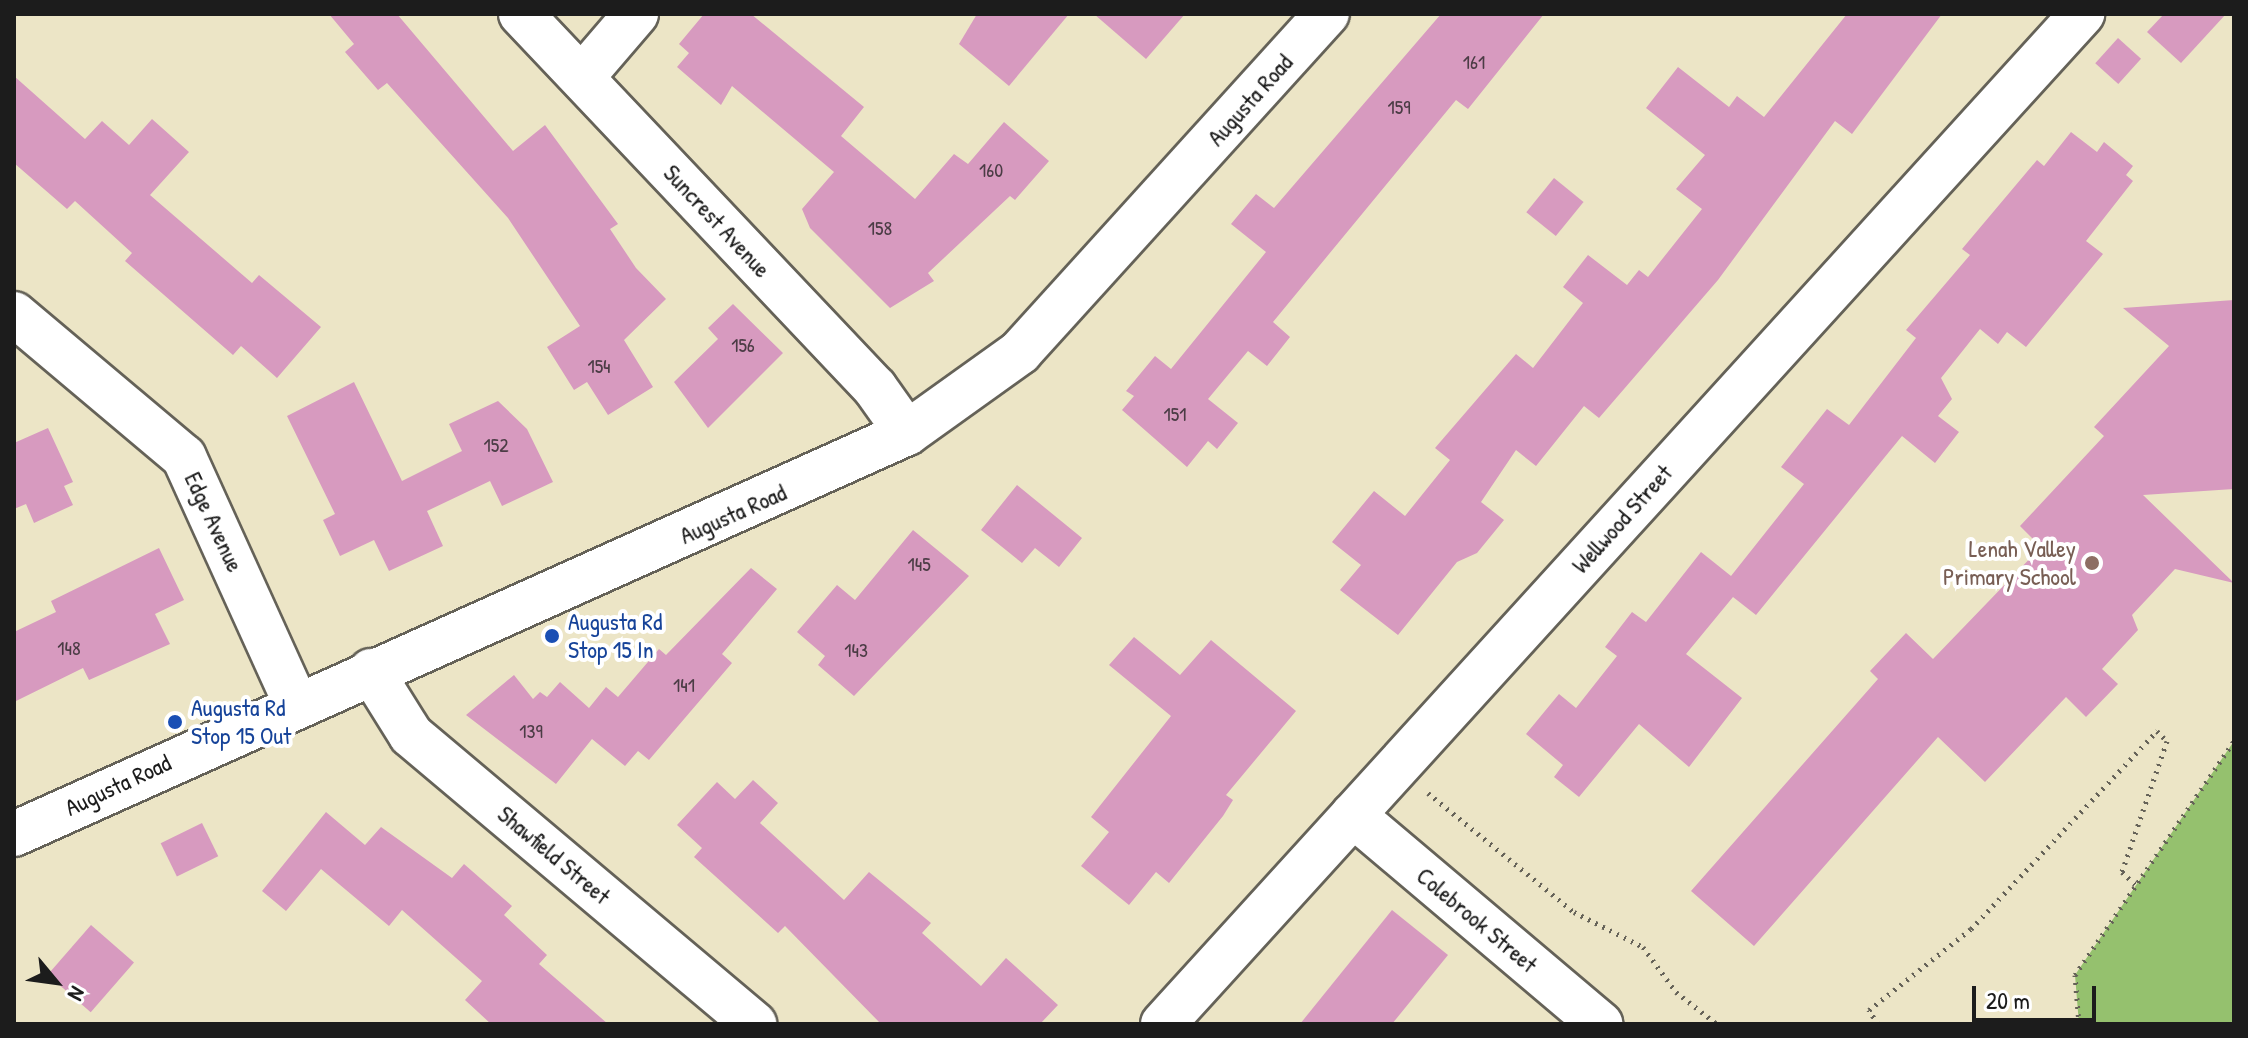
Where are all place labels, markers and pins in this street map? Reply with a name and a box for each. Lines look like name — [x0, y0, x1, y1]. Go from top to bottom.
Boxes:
place label: Lenah Valley Primary School — [1943, 535, 2076, 591]
marker: Lenah Valley Primary School — [2083, 554, 2101, 572]
place label: Augusta Rd Stop 15 In — [568, 608, 662, 664]
marker: Augusta Rd Stop 15 In — [543, 627, 561, 645]
place label: Augusta Rd Stop 15 Out — [191, 694, 291, 750]
marker: Augusta Rd Stop 15 Out — [166, 713, 184, 731]

